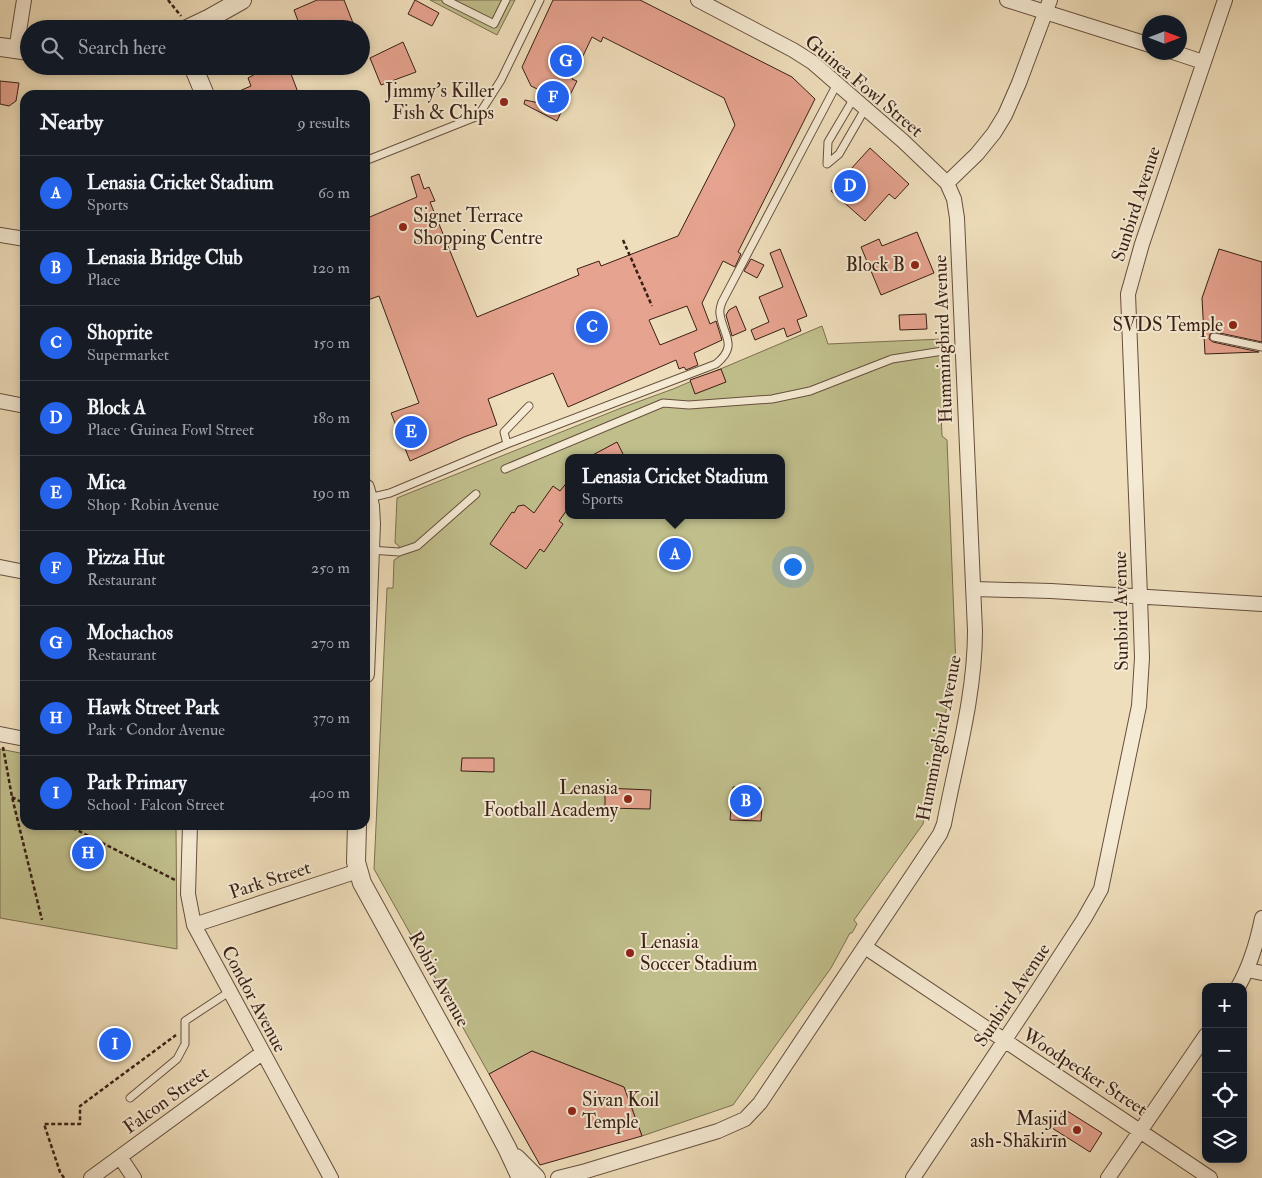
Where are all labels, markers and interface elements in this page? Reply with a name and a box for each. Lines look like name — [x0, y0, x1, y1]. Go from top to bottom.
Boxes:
north arrow — [1142, 15, 1187, 60]
search box — [20, 20, 370, 75]
street label: Guinea Fowl Street — [800, 30, 928, 142]
icon: search — [38, 34, 66, 62]
text: Search here — [78, 36, 166, 60]
pin: G — [550, 42, 582, 80]
pin: F — [537, 78, 569, 116]
place label: Jimmy's Killer Fish & Chips — [384, 79, 494, 126]
marker: Jimmy's Killer Fish & Chips — [498, 96, 510, 108]
text: Nearby — [40, 109, 103, 136]
text: 9 results — [297, 113, 350, 133]
street label: Sunbird Avenue — [1106, 143, 1166, 265]
pin: D — [834, 167, 866, 205]
text: Lenasia Cricket Stadium — [87, 171, 273, 195]
text: A — [51, 183, 61, 203]
text: 60 m — [318, 183, 350, 203]
text: Sports — [87, 195, 128, 215]
place label: Signet Terrace Shopping Centre — [413, 204, 543, 251]
marker: Signet Terrace Shopping Centre — [397, 221, 409, 233]
text: Lenasia Bridge Club — [87, 246, 243, 270]
place label: Block B — [845, 253, 905, 277]
street label: Hummingbird Avenue — [928, 254, 958, 424]
text: B — [51, 258, 61, 278]
text: 120 m — [312, 258, 350, 278]
marker: Block B — [909, 259, 921, 271]
text: Place — [87, 270, 120, 290]
pin: C — [576, 308, 608, 346]
place label: SVDS Temple — [1112, 313, 1223, 338]
marker: SVDS Temple — [1227, 319, 1239, 331]
text: Shoprite — [87, 321, 152, 345]
text: C — [50, 333, 62, 353]
text: 150 m — [313, 333, 350, 353]
text: Supermarket — [87, 345, 169, 365]
text: Block A — [87, 396, 146, 420]
text: D — [49, 408, 63, 428]
text: 180 m — [313, 408, 350, 428]
pin: E — [395, 413, 427, 451]
text: Place · Guinea Fowl Street — [87, 420, 254, 440]
popup — [565, 454, 785, 519]
text: Lenasia Cricket Stadium — [582, 465, 768, 489]
text: Mica — [87, 471, 126, 495]
text: E — [50, 483, 62, 503]
text: 190 m — [312, 483, 350, 503]
text: Sports — [582, 489, 623, 509]
text: Shop · Robin Avenue — [87, 495, 219, 515]
pin: A — [659, 535, 691, 573]
text: Pizza Hut — [87, 546, 165, 570]
street label: Sunbird Avenue — [1108, 551, 1134, 671]
your location — [780, 554, 806, 580]
text: F — [51, 558, 61, 578]
text: 250 m — [311, 558, 350, 578]
text: Restaurant — [87, 570, 156, 590]
text: Mochachos — [87, 621, 173, 645]
text: G — [49, 633, 63, 653]
text: 270 m — [311, 633, 350, 653]
text: Restaurant — [87, 645, 156, 665]
street label: Hummingbird Avenue — [911, 653, 967, 823]
text: Hawk Street Park — [87, 696, 219, 720]
text: H — [49, 708, 63, 728]
text: 370 m — [313, 708, 350, 728]
text: Park · Condor Avenue — [87, 720, 225, 740]
text: Park Primary — [87, 771, 187, 795]
place label: Lenasia Football Academy — [484, 776, 619, 822]
pin: B — [730, 782, 762, 820]
text: I — [53, 783, 59, 803]
text: 400 m — [309, 783, 350, 803]
marker: Lenasia Football Academy — [622, 793, 634, 805]
text: School · Falcon Street — [87, 795, 225, 815]
pin: H — [72, 834, 104, 872]
street label: Park Street — [226, 856, 314, 904]
street label: Robin Avenue — [403, 927, 475, 1031]
place label: Lenasia Soccer Stadium — [640, 930, 758, 976]
street label: Sunbird Avenue — [969, 939, 1055, 1051]
street label: Condor Avenue — [216, 942, 292, 1057]
marker: Lenasia Soccer Stadium — [624, 947, 636, 959]
map controls — [1202, 983, 1247, 1163]
button: + — [1202, 983, 1247, 1028]
street label: Woodpecker Street — [1017, 1022, 1152, 1122]
pin: I — [99, 1025, 131, 1063]
button: − — [1202, 1028, 1247, 1073]
street label: Falcon Street — [118, 1061, 214, 1139]
button: locate — [1202, 1073, 1247, 1118]
place label: Sivan Koil Temple — [582, 1088, 659, 1135]
marker: Sivan Koil Temple — [566, 1105, 578, 1117]
place label: Masjid ash-Shākirīn — [970, 1107, 1068, 1153]
button: layers — [1202, 1118, 1247, 1163]
marker: Masjid ash-Shākirīn — [1071, 1124, 1083, 1136]

